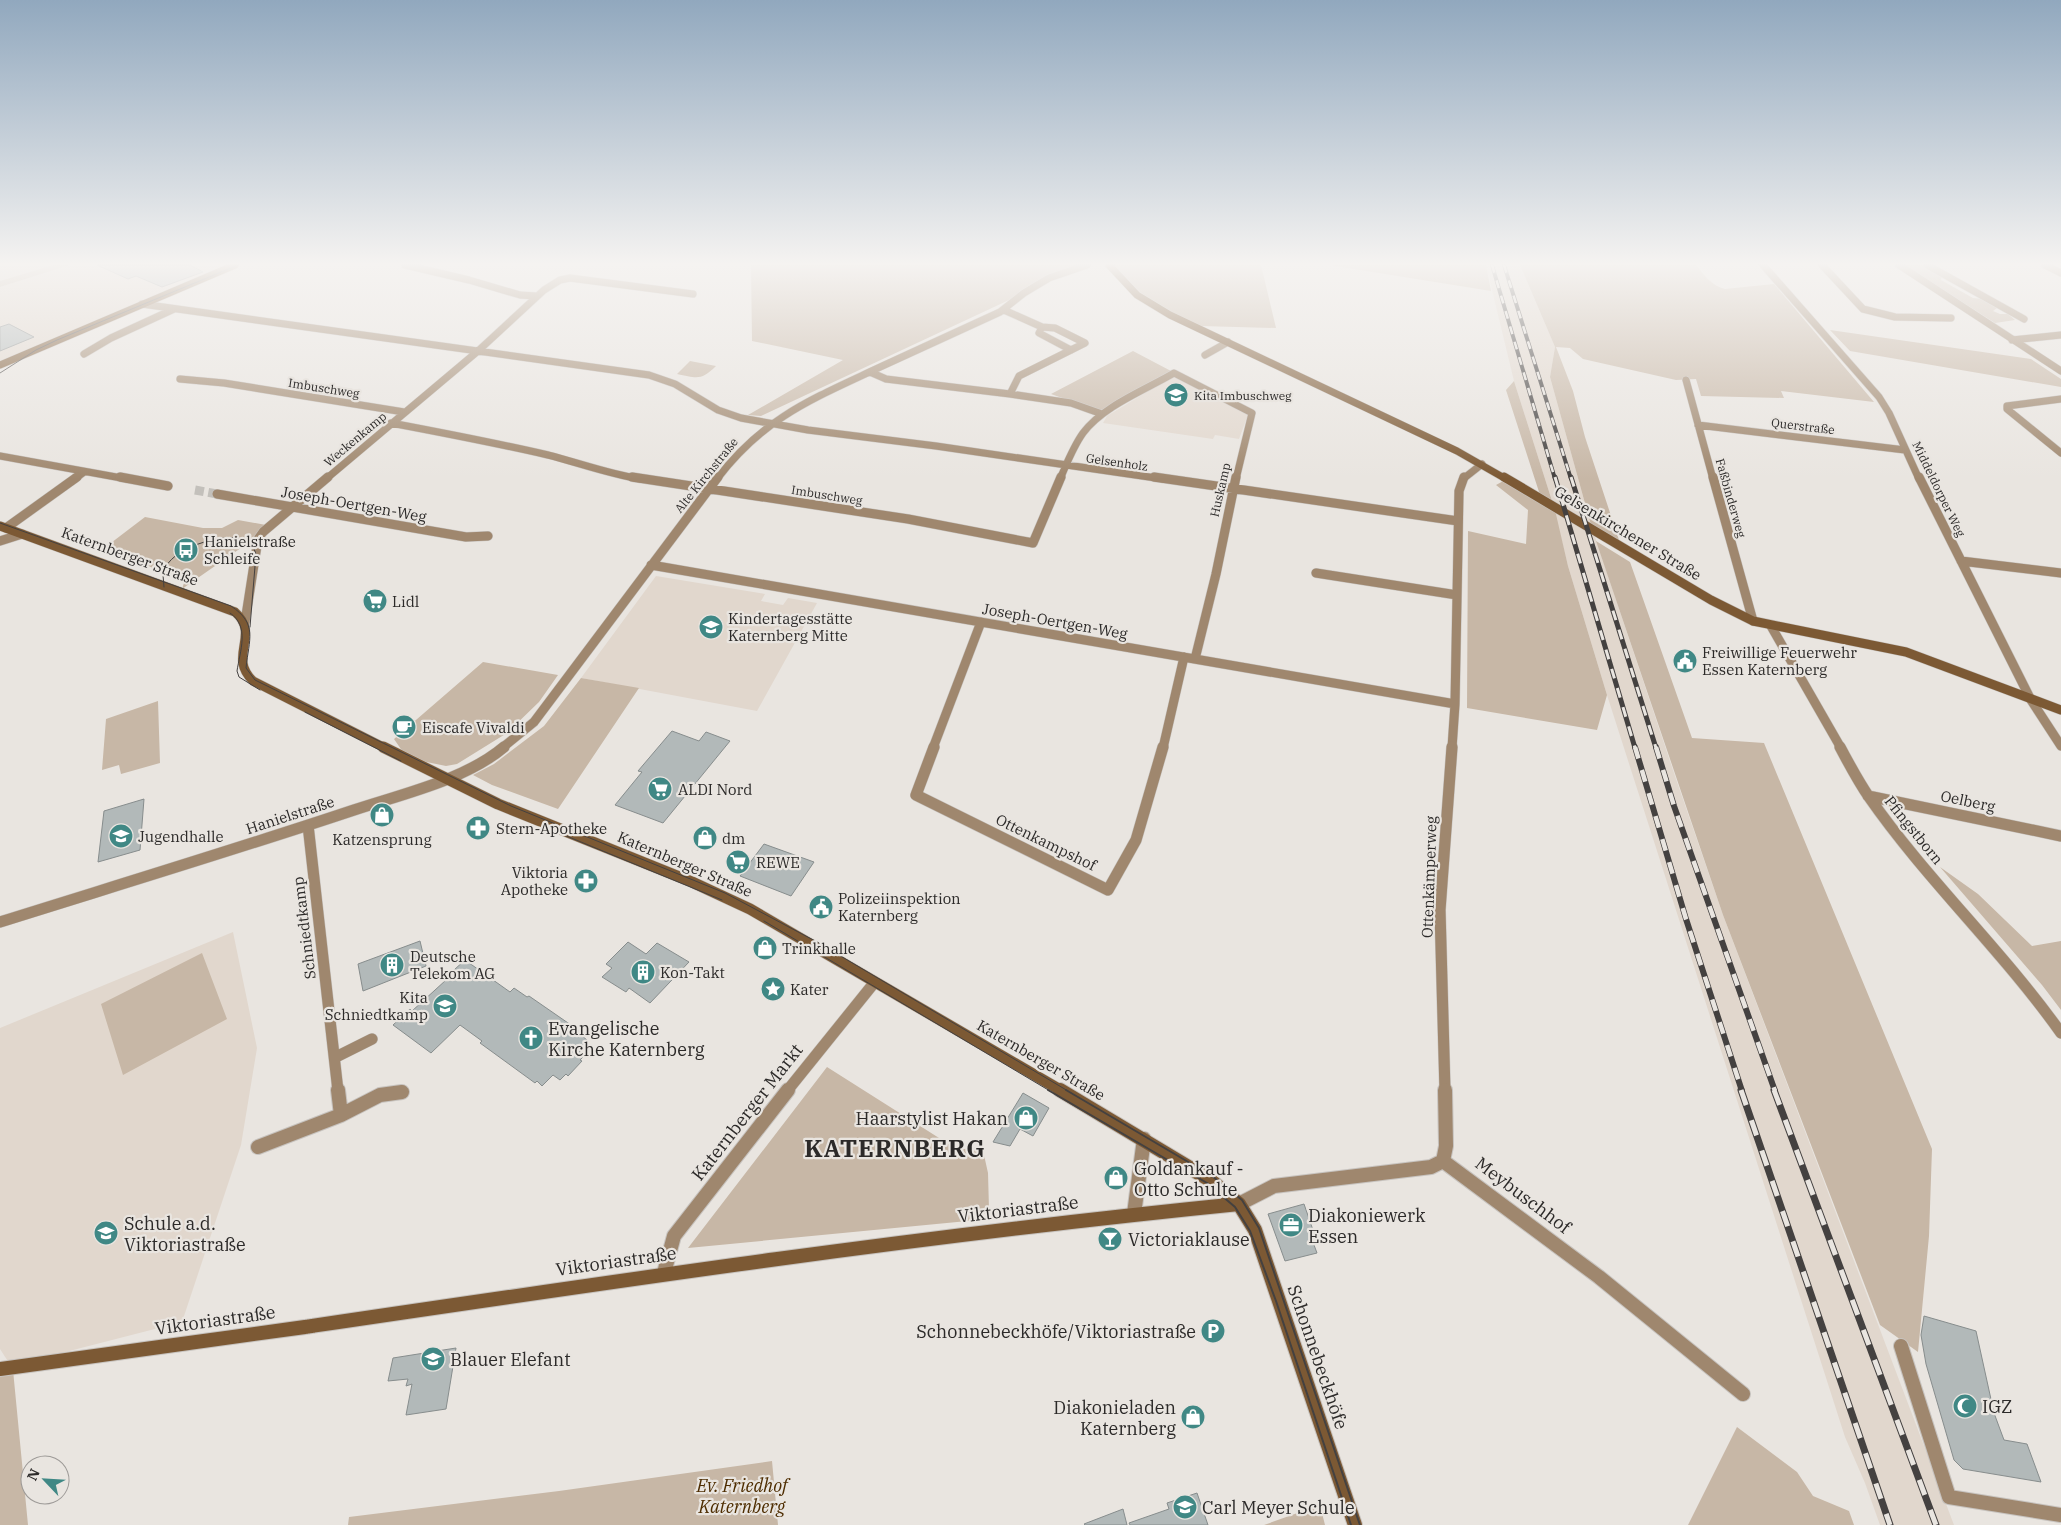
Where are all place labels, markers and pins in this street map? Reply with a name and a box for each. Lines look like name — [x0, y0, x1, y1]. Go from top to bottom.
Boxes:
school or university icon: Kita Imbuschweg — [1163, 382, 1189, 408]
place label: Kita Imbuschweg — [1194, 388, 1292, 403]
place label: Hanielstraße Schleife — [204, 532, 296, 568]
bus stop icon: Hanielstraße Schleife — [173, 537, 199, 563]
supermarket icon: Lidl — [362, 588, 388, 614]
place label: Lidl — [392, 592, 419, 611]
place label: Kindertagesstätte Katernberg Mitte — [728, 609, 853, 645]
school or university icon: Kindertagesstätte Katernberg Mitte — [698, 614, 724, 640]
place label: Freiwillige Feuerwehr Essen Katernberg — [1702, 643, 1857, 679]
public building icon: Freiwillige Feuerwehr Essen Katernberg — [1672, 648, 1698, 674]
cafe icon: Eiscafe Vivaldi — [391, 714, 417, 740]
place label: Eiscafe Vivaldi — [422, 718, 525, 737]
supermarket icon: ALDI Nord — [647, 776, 673, 802]
place label: ALDI Nord — [678, 780, 752, 799]
shop icon: Katzensprung — [369, 802, 395, 828]
pharmacy icon: Stern-Apotheke — [465, 815, 491, 841]
place label: Stern-Apotheke — [496, 819, 607, 838]
school or university icon: Jugendhalle — [108, 823, 134, 849]
shop icon: dm — [692, 825, 718, 851]
place label: Jugendhalle — [138, 827, 223, 846]
place label: dm — [722, 829, 745, 848]
place label: Katzensprung — [332, 830, 432, 849]
supermarket icon: REWE — [725, 849, 751, 875]
place label: REWE — [756, 853, 800, 872]
place label: Viktoria Apotheke — [501, 863, 568, 899]
pharmacy icon: Viktoria Apotheke — [573, 868, 599, 894]
place label: Polizeiinspektion Katernberg — [838, 889, 961, 925]
public building icon: Polizeiinspektion Katernberg — [808, 894, 834, 920]
shop icon: Trinkhalle — [752, 935, 778, 961]
place label: Trinkhalle — [782, 939, 856, 958]
place label: Deutsche Telekom AG — [410, 947, 495, 983]
building icon: Deutsche Telekom AG — [379, 952, 405, 978]
building icon: Kon-Takt — [630, 959, 656, 985]
place label: Kon-Takt — [660, 963, 725, 982]
place icon: Kater — [760, 976, 786, 1002]
place label: Kater — [790, 980, 829, 999]
place label: Kita Schniedtkamp — [325, 988, 428, 1024]
school or university icon: Kita Schniedtkamp — [432, 993, 458, 1019]
place label: Evangelische Kirche Katernberg — [548, 1017, 705, 1061]
church icon: Evangelische Kirche Katernberg — [518, 1025, 544, 1051]
shop icon: Haarstylist Hakan — [1013, 1105, 1039, 1131]
place label: Haarstylist Hakan — [855, 1107, 1008, 1130]
place label: Goldankauf - Otto Schulte — [1134, 1157, 1244, 1201]
shop icon: Goldankauf - Otto Schulte — [1103, 1165, 1129, 1191]
place label: Diakoniewerk Essen — [1308, 1204, 1426, 1248]
place label: Schule a.d. Viktoriastraße — [124, 1212, 246, 1256]
office icon: Diakoniewerk Essen — [1278, 1212, 1304, 1238]
school or university icon: Schule a.d. Viktoriastraße — [93, 1220, 119, 1246]
bar icon: Victoriaklause — [1097, 1226, 1123, 1252]
place label: Victoriaklause — [1128, 1228, 1250, 1251]
parking icon: Schonnebeckhöfe/Viktoriastraße — [1200, 1318, 1226, 1344]
place label: Schonnebeckhöfe/Viktoriastraße — [916, 1320, 1196, 1343]
school or university icon: Blauer Elefant — [420, 1346, 446, 1372]
place label: Blauer Elefant — [450, 1348, 571, 1371]
mosque icon: IGZ — [1952, 1393, 1978, 1419]
place label: IGZ — [1982, 1395, 2013, 1418]
place label: Diakonieladen Katernberg — [1053, 1396, 1176, 1440]
shop icon: Diakonieladen Katernberg — [1180, 1404, 1206, 1430]
school or university icon: Carl Meyer Schule — [1172, 1494, 1198, 1520]
place label: Carl Meyer Schule — [1202, 1496, 1355, 1519]

